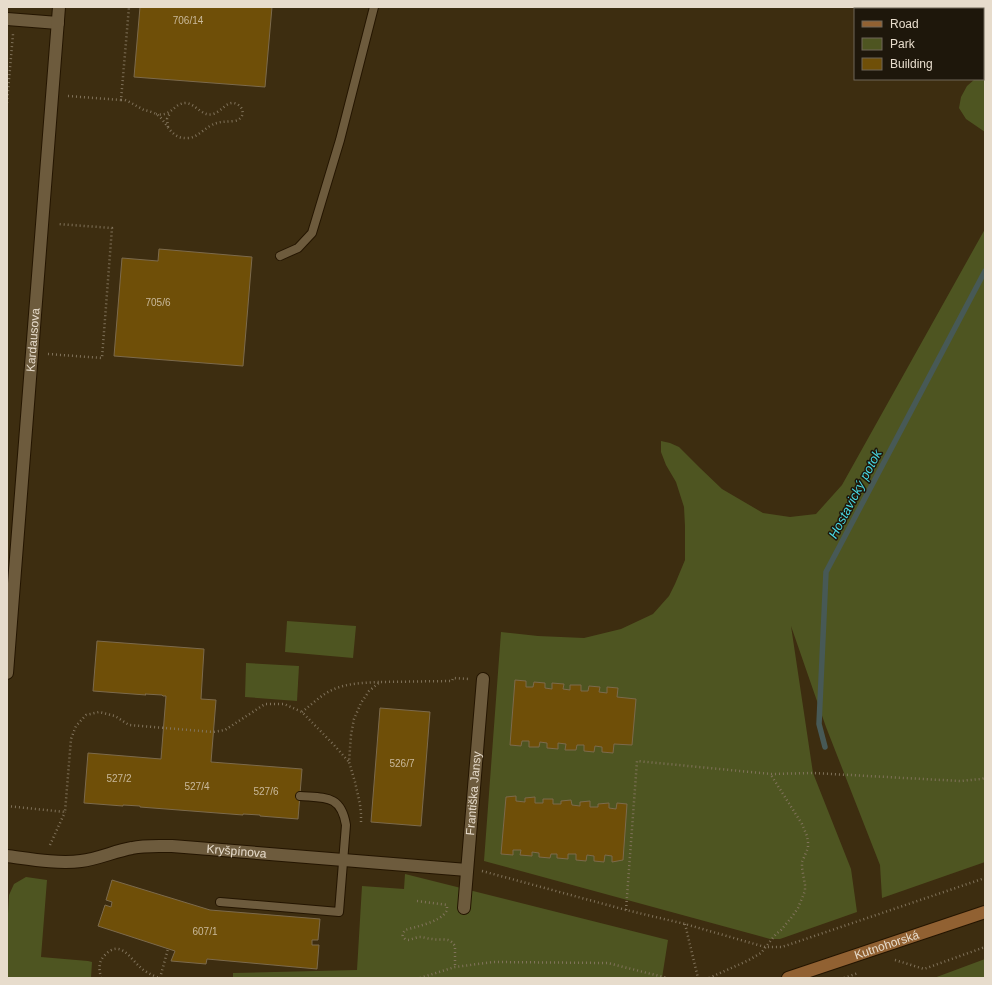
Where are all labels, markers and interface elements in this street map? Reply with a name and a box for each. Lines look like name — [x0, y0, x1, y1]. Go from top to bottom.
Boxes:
legend — [854, 8, 984, 80]
house number: 706/14 — [173, 15, 204, 26]
text: Road — [890, 17, 919, 31]
text: Park — [890, 37, 916, 51]
text: Building — [890, 57, 933, 71]
house number: 705/6 — [145, 297, 171, 308]
street label: Kardausova — [24, 307, 42, 373]
water label: Hostavický potok — [825, 446, 885, 541]
street label: Františka Jansy — [463, 751, 484, 836]
house number: 526/7 — [389, 758, 415, 769]
house number: 527/2 — [106, 773, 132, 784]
house number: 527/4 — [184, 781, 210, 792]
house number: 527/6 — [253, 786, 279, 797]
street label: Kryšpínova — [206, 842, 267, 861]
house number: 607/1 — [192, 926, 218, 937]
street label: Kutnohorská — [852, 928, 921, 962]

